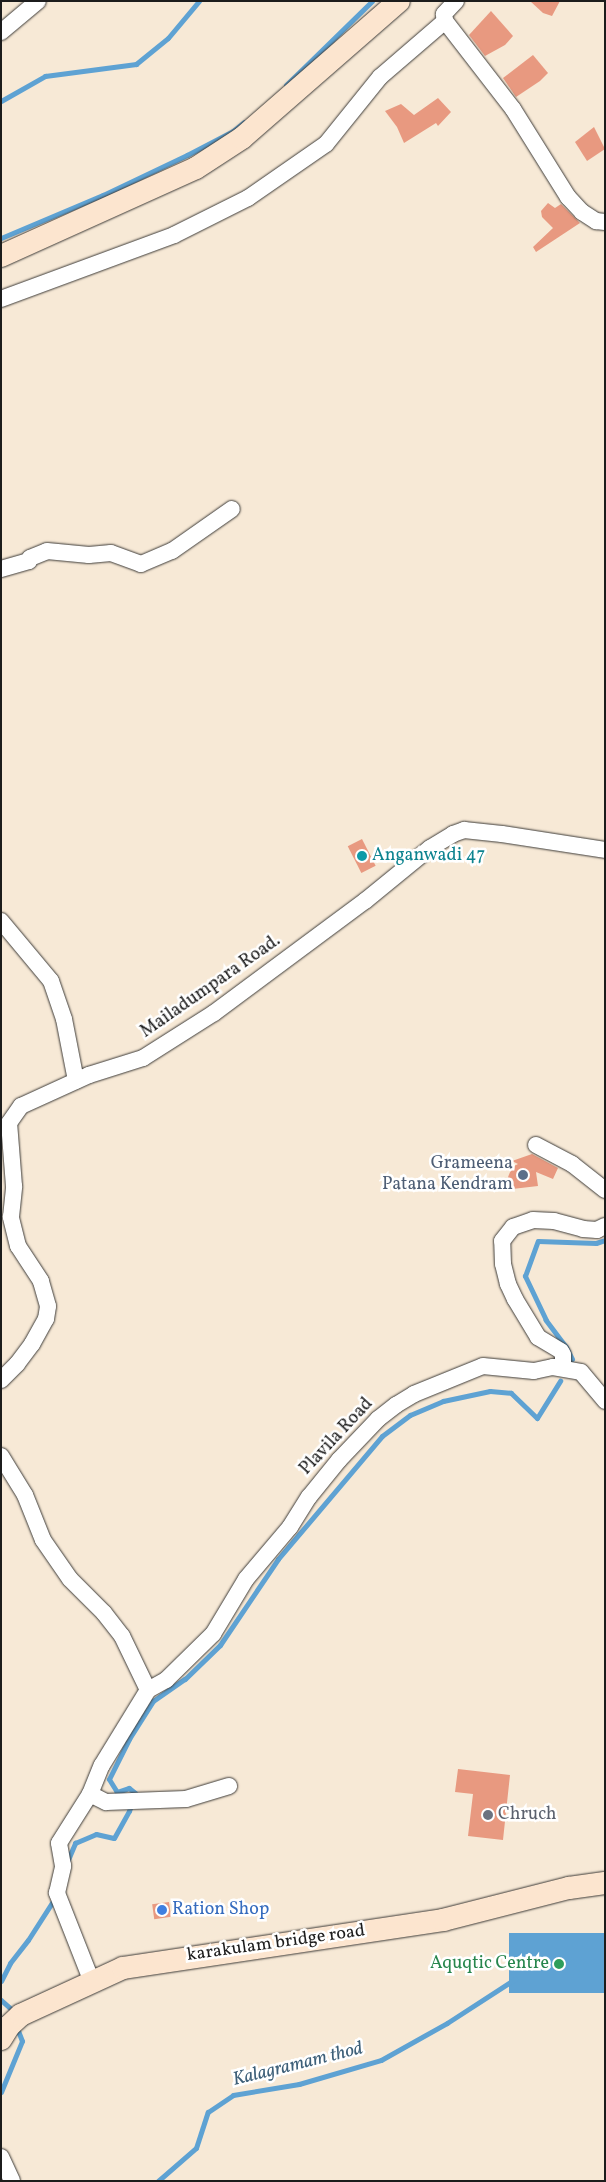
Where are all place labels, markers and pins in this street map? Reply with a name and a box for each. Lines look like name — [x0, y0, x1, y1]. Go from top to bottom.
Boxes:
place label: Anganwadi 47 — [372, 845, 485, 867]
marker: Anganwadi 47 — [356, 850, 368, 862]
place label: Grameena Patana Kendram — [382, 1154, 513, 1196]
marker: Grameena Patana Kendram — [517, 1169, 529, 1181]
place label: Chruch — [498, 1804, 556, 1826]
marker: Chruch — [482, 1809, 494, 1821]
place label: Ration Shop — [172, 1899, 269, 1921]
marker: Ration Shop — [156, 1904, 168, 1916]
place label: Aquqtic Centre — [430, 1953, 549, 1975]
marker: Aquqtic Centre — [553, 1958, 565, 1970]

